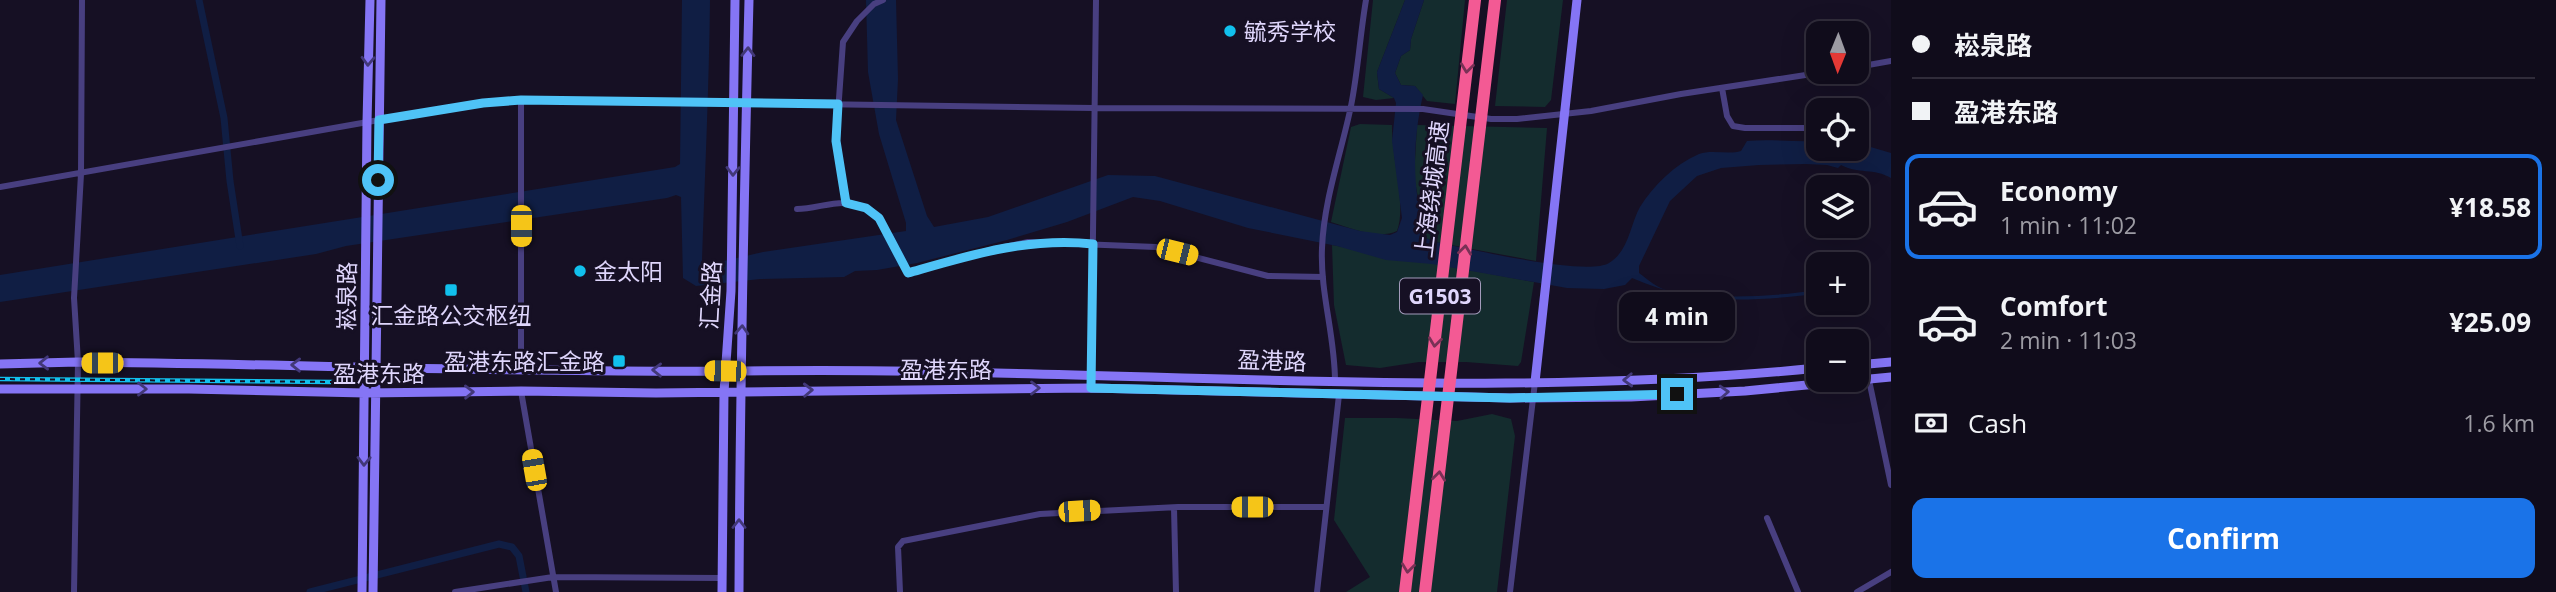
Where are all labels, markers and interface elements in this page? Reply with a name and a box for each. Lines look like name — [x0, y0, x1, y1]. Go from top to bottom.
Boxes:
place label: 毓秀学校 — [1244, 15, 1336, 47]
north arrow — [1806, 21, 1869, 84]
map controls — [1806, 21, 1869, 392]
marker: 毓秀学校 — [1222, 23, 1238, 39]
text: 崧泉路 — [1954, 27, 2032, 63]
one-way arrow — [740, 46, 755, 57]
one-way arrow — [361, 56, 376, 67]
one-way arrow — [1459, 62, 1474, 74]
text: 盈港东路 — [1954, 94, 2058, 130]
button: locate — [1806, 98, 1869, 161]
street label: 上海绕城高速 — [1407, 119, 1455, 259]
route start — [362, 164, 394, 196]
one-way arrow — [725, 166, 741, 177]
text: Economy — [2000, 173, 2118, 209]
button: layers — [1806, 175, 1869, 238]
icon: car — [1916, 175, 1979, 238]
text: ¥18.58 — [2449, 189, 2531, 225]
car — [511, 205, 532, 247]
text: 1 min · 11:02 — [2000, 209, 2137, 241]
car — [1155, 237, 1200, 267]
one-way arrow — [1458, 244, 1473, 255]
button: + — [1806, 252, 1869, 315]
place label: 金太阳 — [594, 255, 663, 287]
street label: 汇金路 — [692, 260, 728, 330]
street label: 崧泉路 — [329, 261, 363, 331]
marker: 金太阳 — [572, 263, 588, 279]
road number: G1503 — [1400, 278, 1480, 314]
marker: 汇金路公交枢纽 — [443, 282, 459, 298]
text: Comfort — [2000, 288, 2107, 324]
icon: car — [1916, 290, 1979, 353]
callout: 4 min — [1619, 292, 1735, 342]
place label: 汇金路公交枢纽 — [371, 299, 532, 331]
text: 4 min — [1645, 300, 1709, 332]
text: ¥25.09 — [2449, 304, 2531, 340]
one-way arrow — [734, 324, 749, 335]
text: 2 min · 11:03 — [2000, 324, 2137, 356]
button: − — [1806, 329, 1869, 392]
one-way arrow — [1427, 337, 1442, 348]
street label: 盈港路 — [1237, 343, 1307, 377]
place label: 盈港东路汇金路 — [444, 345, 605, 377]
car — [82, 353, 124, 374]
marker: 盈港东路汇金路 — [611, 353, 627, 369]
street label: 盈港东路 — [900, 353, 992, 385]
one-way arrow — [38, 355, 49, 371]
one-way arrow — [290, 357, 301, 373]
street label: 盈港东路 — [333, 357, 425, 389]
car — [704, 360, 747, 382]
one-way arrow — [651, 362, 662, 378]
one-way arrow — [1622, 372, 1633, 387]
route end — [1661, 378, 1693, 410]
one-way arrow — [1031, 380, 1041, 396]
one-way arrow — [136, 381, 147, 396]
one-way arrow — [803, 383, 814, 398]
one-way arrow — [464, 384, 475, 400]
one-way arrow — [1718, 385, 1729, 400]
icon: cash — [1912, 404, 1950, 442]
text: Cash — [1968, 405, 2027, 441]
text: 1.6 km — [2463, 407, 2535, 439]
car — [521, 447, 548, 493]
one-way arrow — [356, 457, 372, 467]
one-way arrow — [1431, 470, 1446, 481]
car — [1232, 497, 1274, 518]
button: Confirm — [1912, 498, 2535, 578]
car — [1058, 499, 1101, 523]
one-way arrow — [731, 518, 747, 529]
one-way arrow — [1401, 563, 1416, 574]

